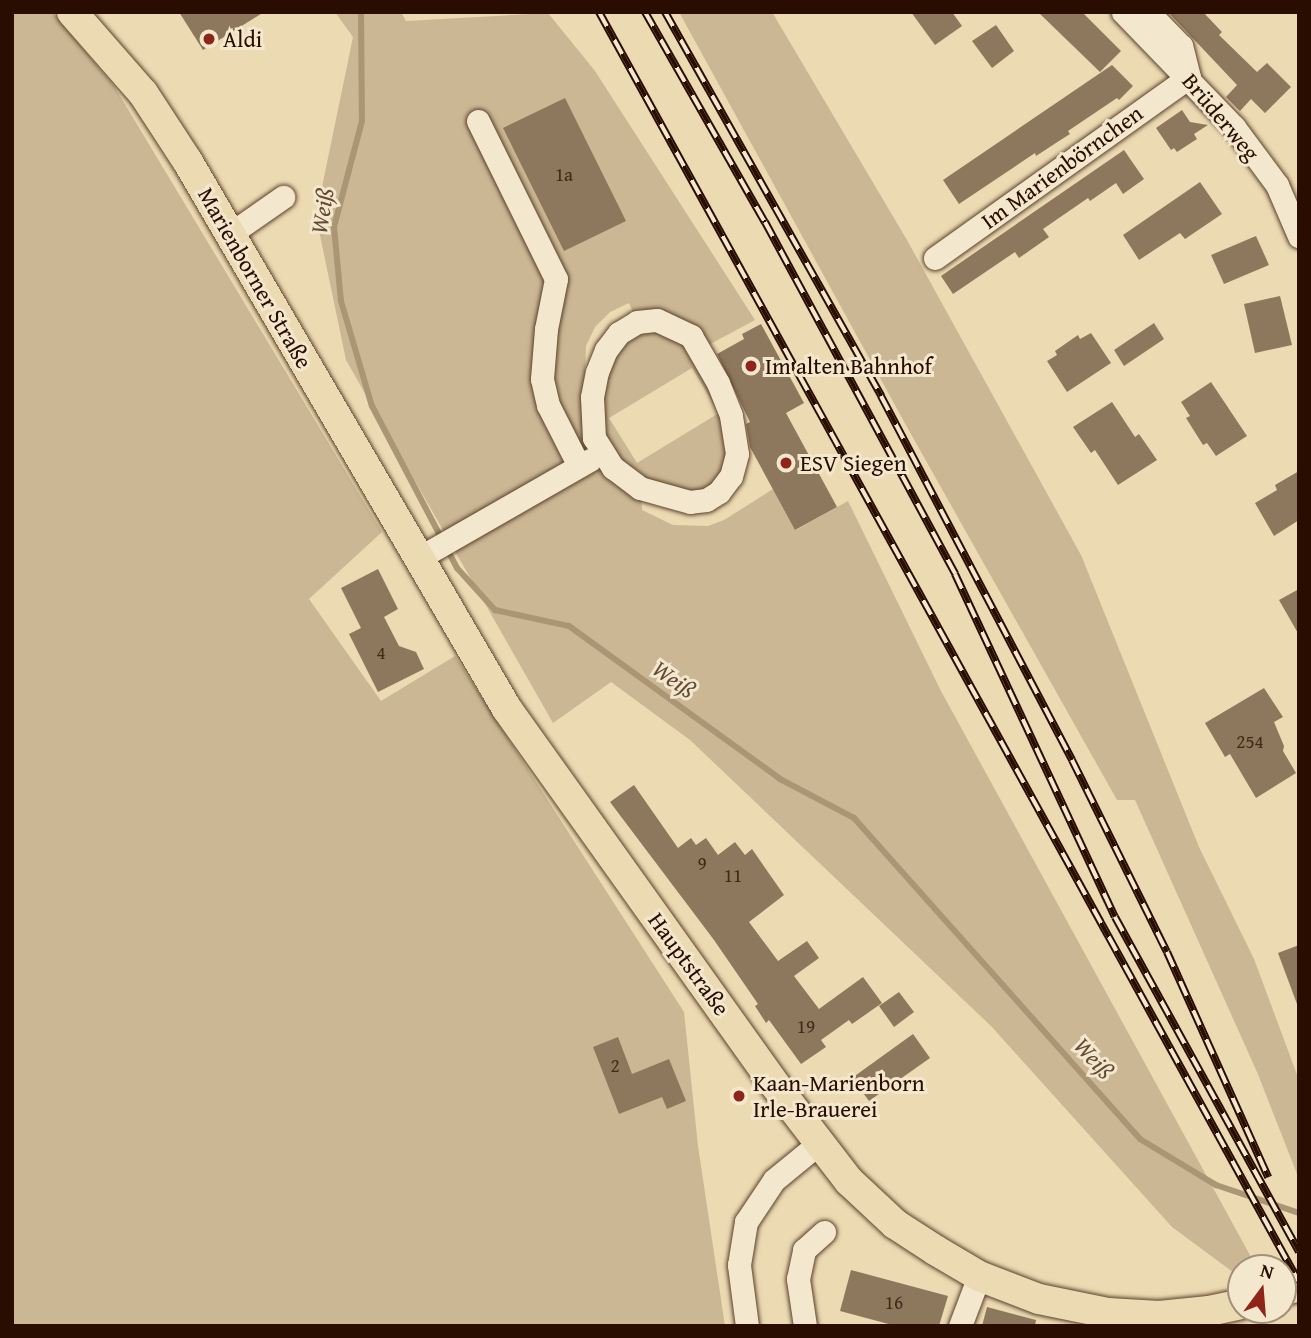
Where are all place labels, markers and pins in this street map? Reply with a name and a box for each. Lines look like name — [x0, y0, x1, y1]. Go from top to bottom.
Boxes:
place label: Aldi — [223, 25, 262, 53]
marker: Aldi — [201, 31, 217, 47]
place label: Im alten Bahnhof — [765, 352, 932, 380]
marker: Im alten Bahnhof — [743, 358, 759, 374]
place label: ESV Siegen — [800, 449, 907, 477]
marker: ESV Siegen — [778, 455, 794, 471]
place label: Kaan-Marienborn Irle-Brauerei — [753, 1069, 925, 1123]
marker: Kaan-Marienborn Irle-Brauerei — [731, 1088, 747, 1104]

